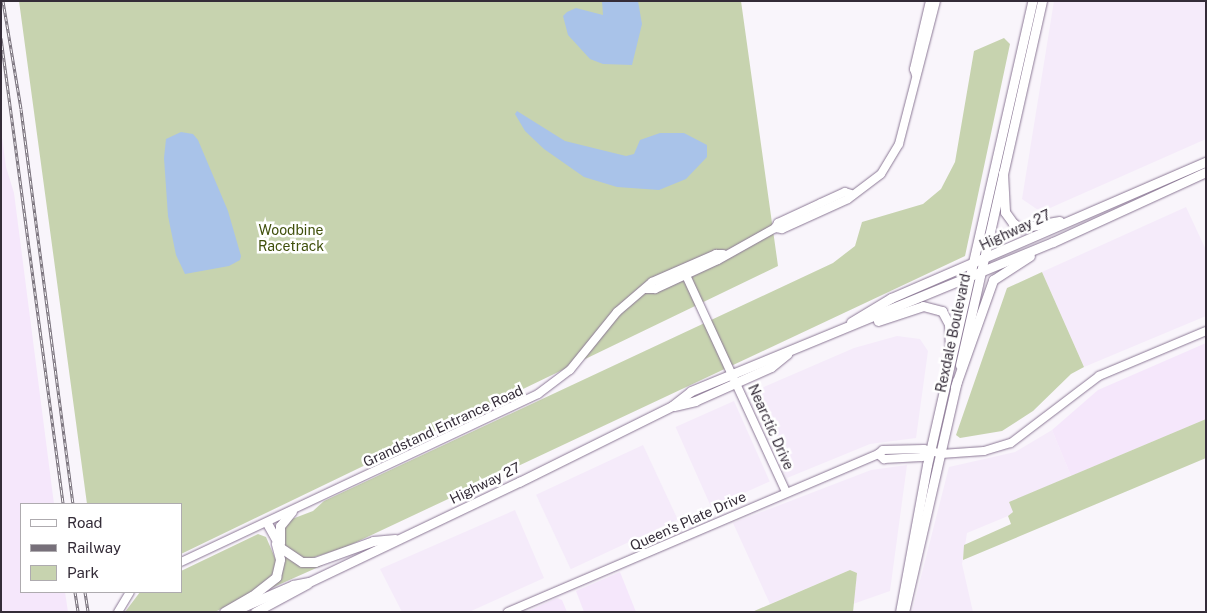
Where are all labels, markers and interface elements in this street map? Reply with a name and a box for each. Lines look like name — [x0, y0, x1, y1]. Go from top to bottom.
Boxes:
street label: Highway 27 — [977, 206, 1053, 254]
park label: Woodbine Racetrack — [258, 222, 324, 254]
street label: Rexdale Boulevard — [932, 272, 974, 394]
street label: Grandstand Entrance Road — [360, 382, 526, 470]
street label: Nearctic Drive — [745, 382, 797, 472]
street label: Highway 27 — [447, 459, 523, 507]
street label: Queen's Plate Drive — [627, 488, 749, 554]
legend — [20, 503, 182, 593]
text: Road — [67, 514, 103, 531]
text: Railway — [67, 539, 121, 556]
text: Park — [67, 564, 99, 581]

